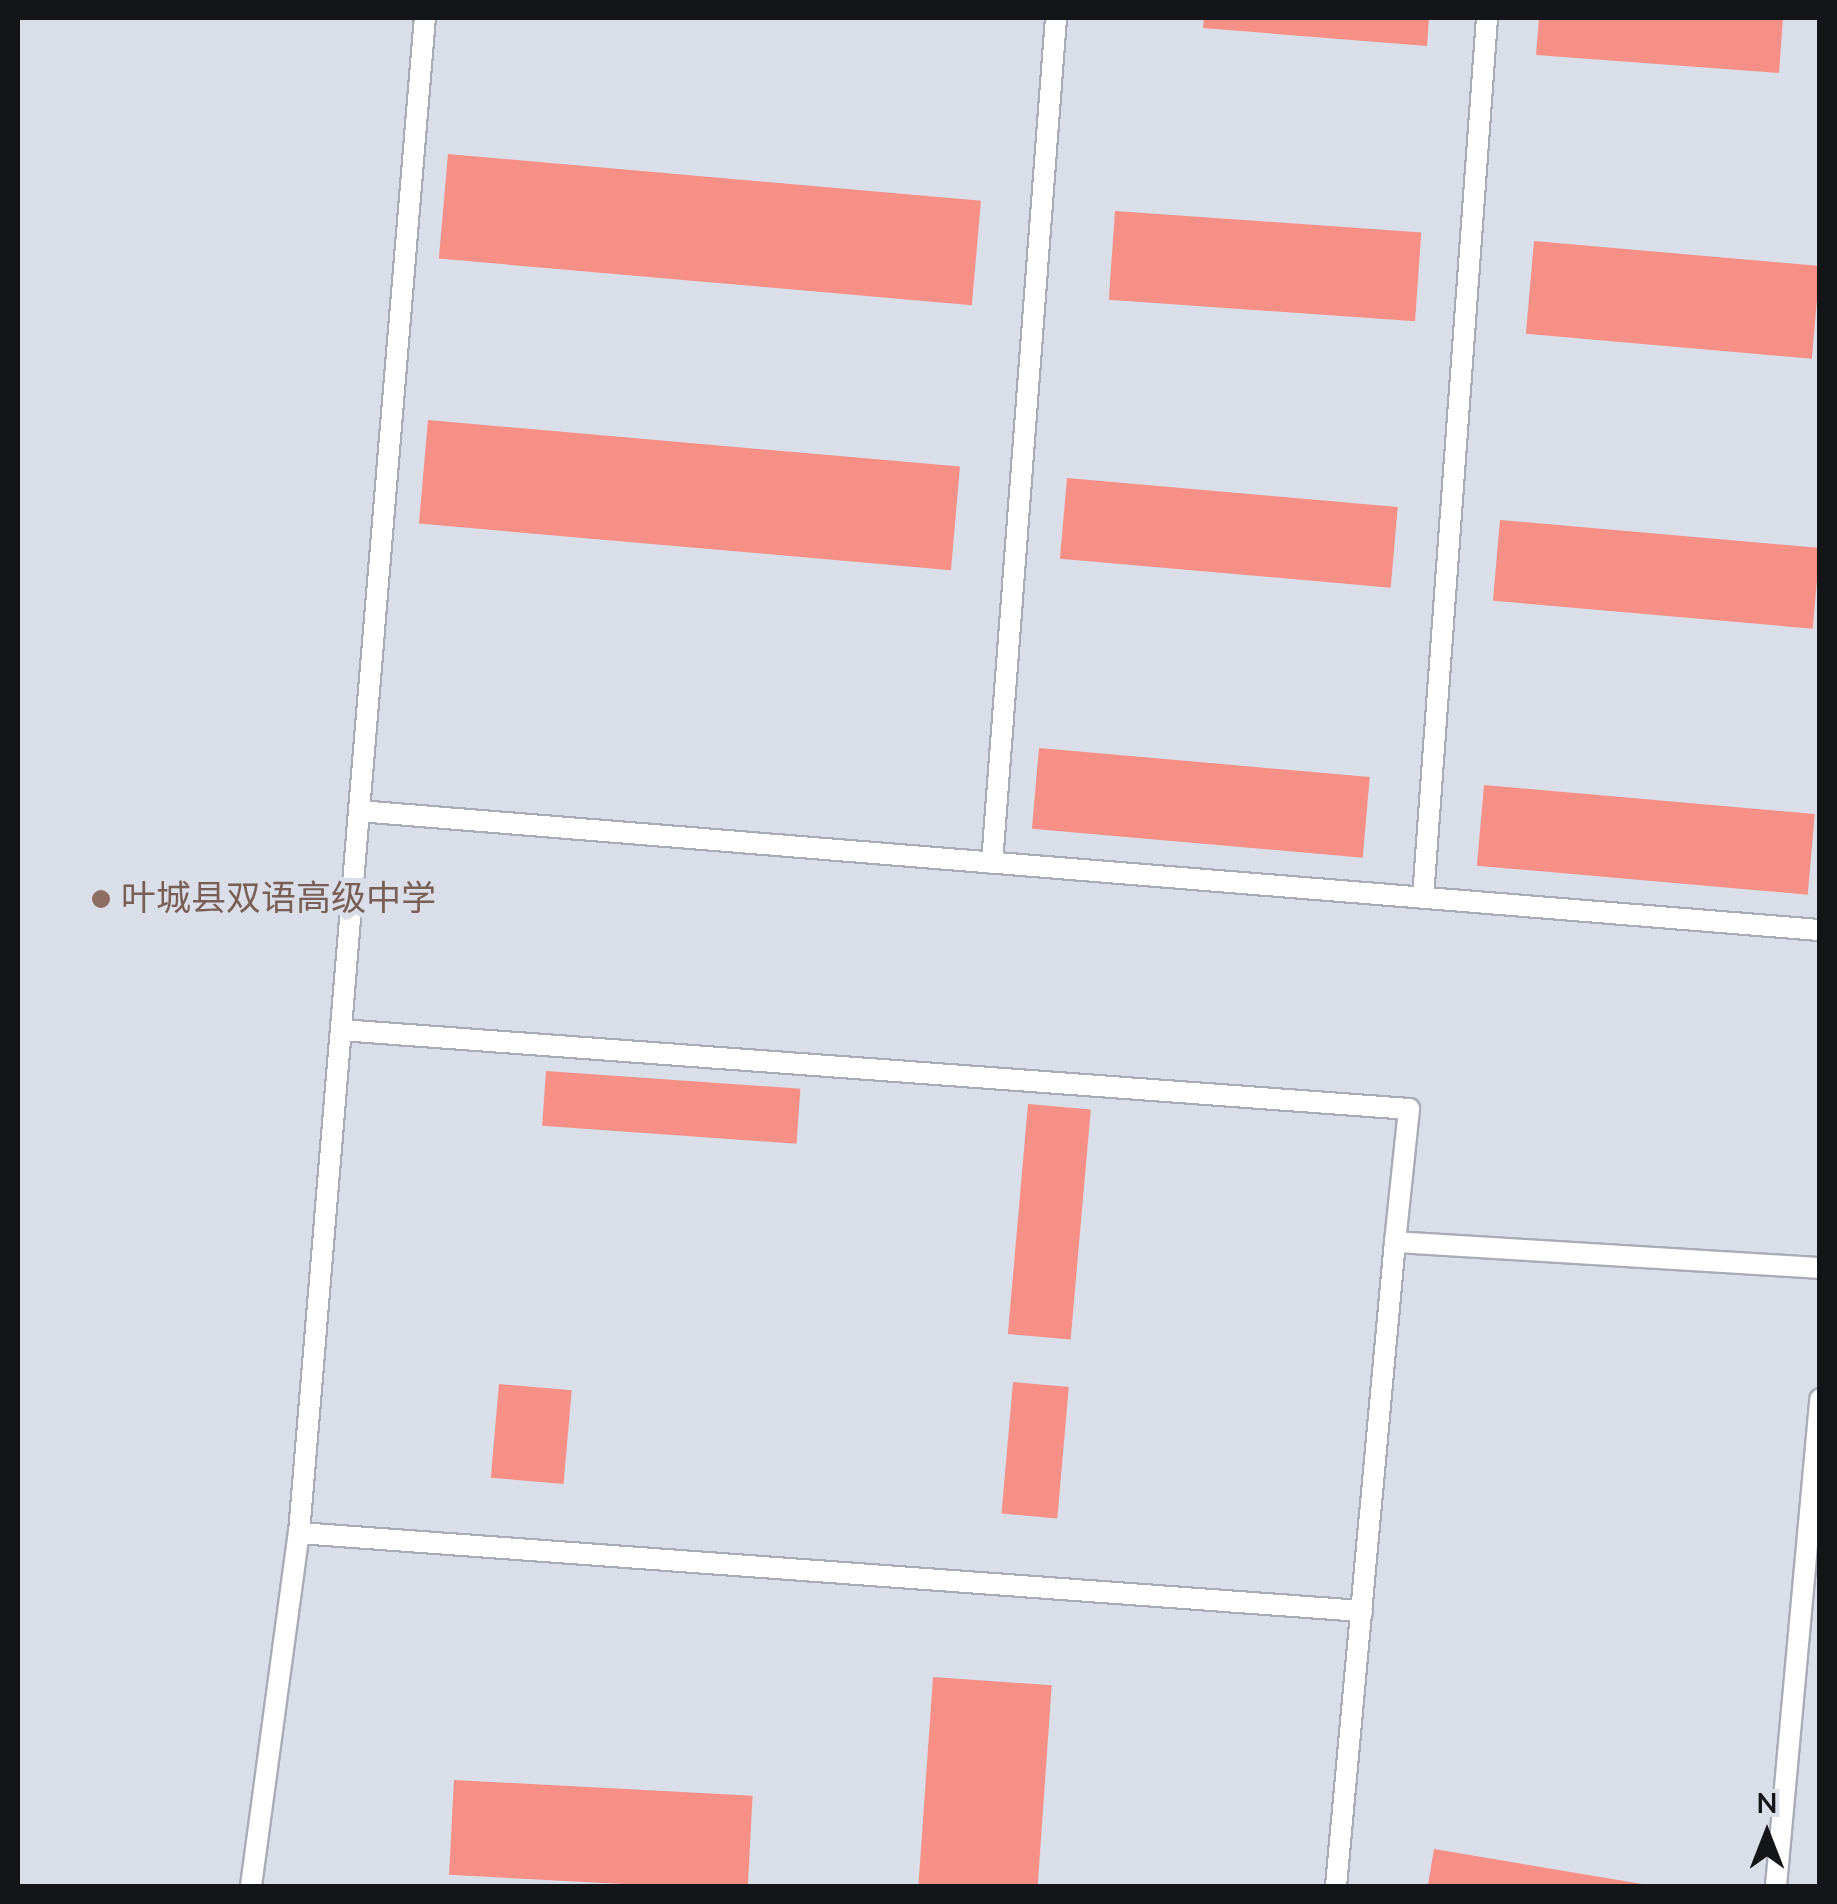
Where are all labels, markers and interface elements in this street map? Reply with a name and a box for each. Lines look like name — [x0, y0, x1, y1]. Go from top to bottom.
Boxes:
place label: 叶城县双语高级中学 — [121, 878, 436, 920]
marker: 叶城县双语高级中学 — [90, 888, 112, 910]
north arrow — [1717, 1784, 1817, 1884]
text: N — [1757, 1785, 1777, 1823]

